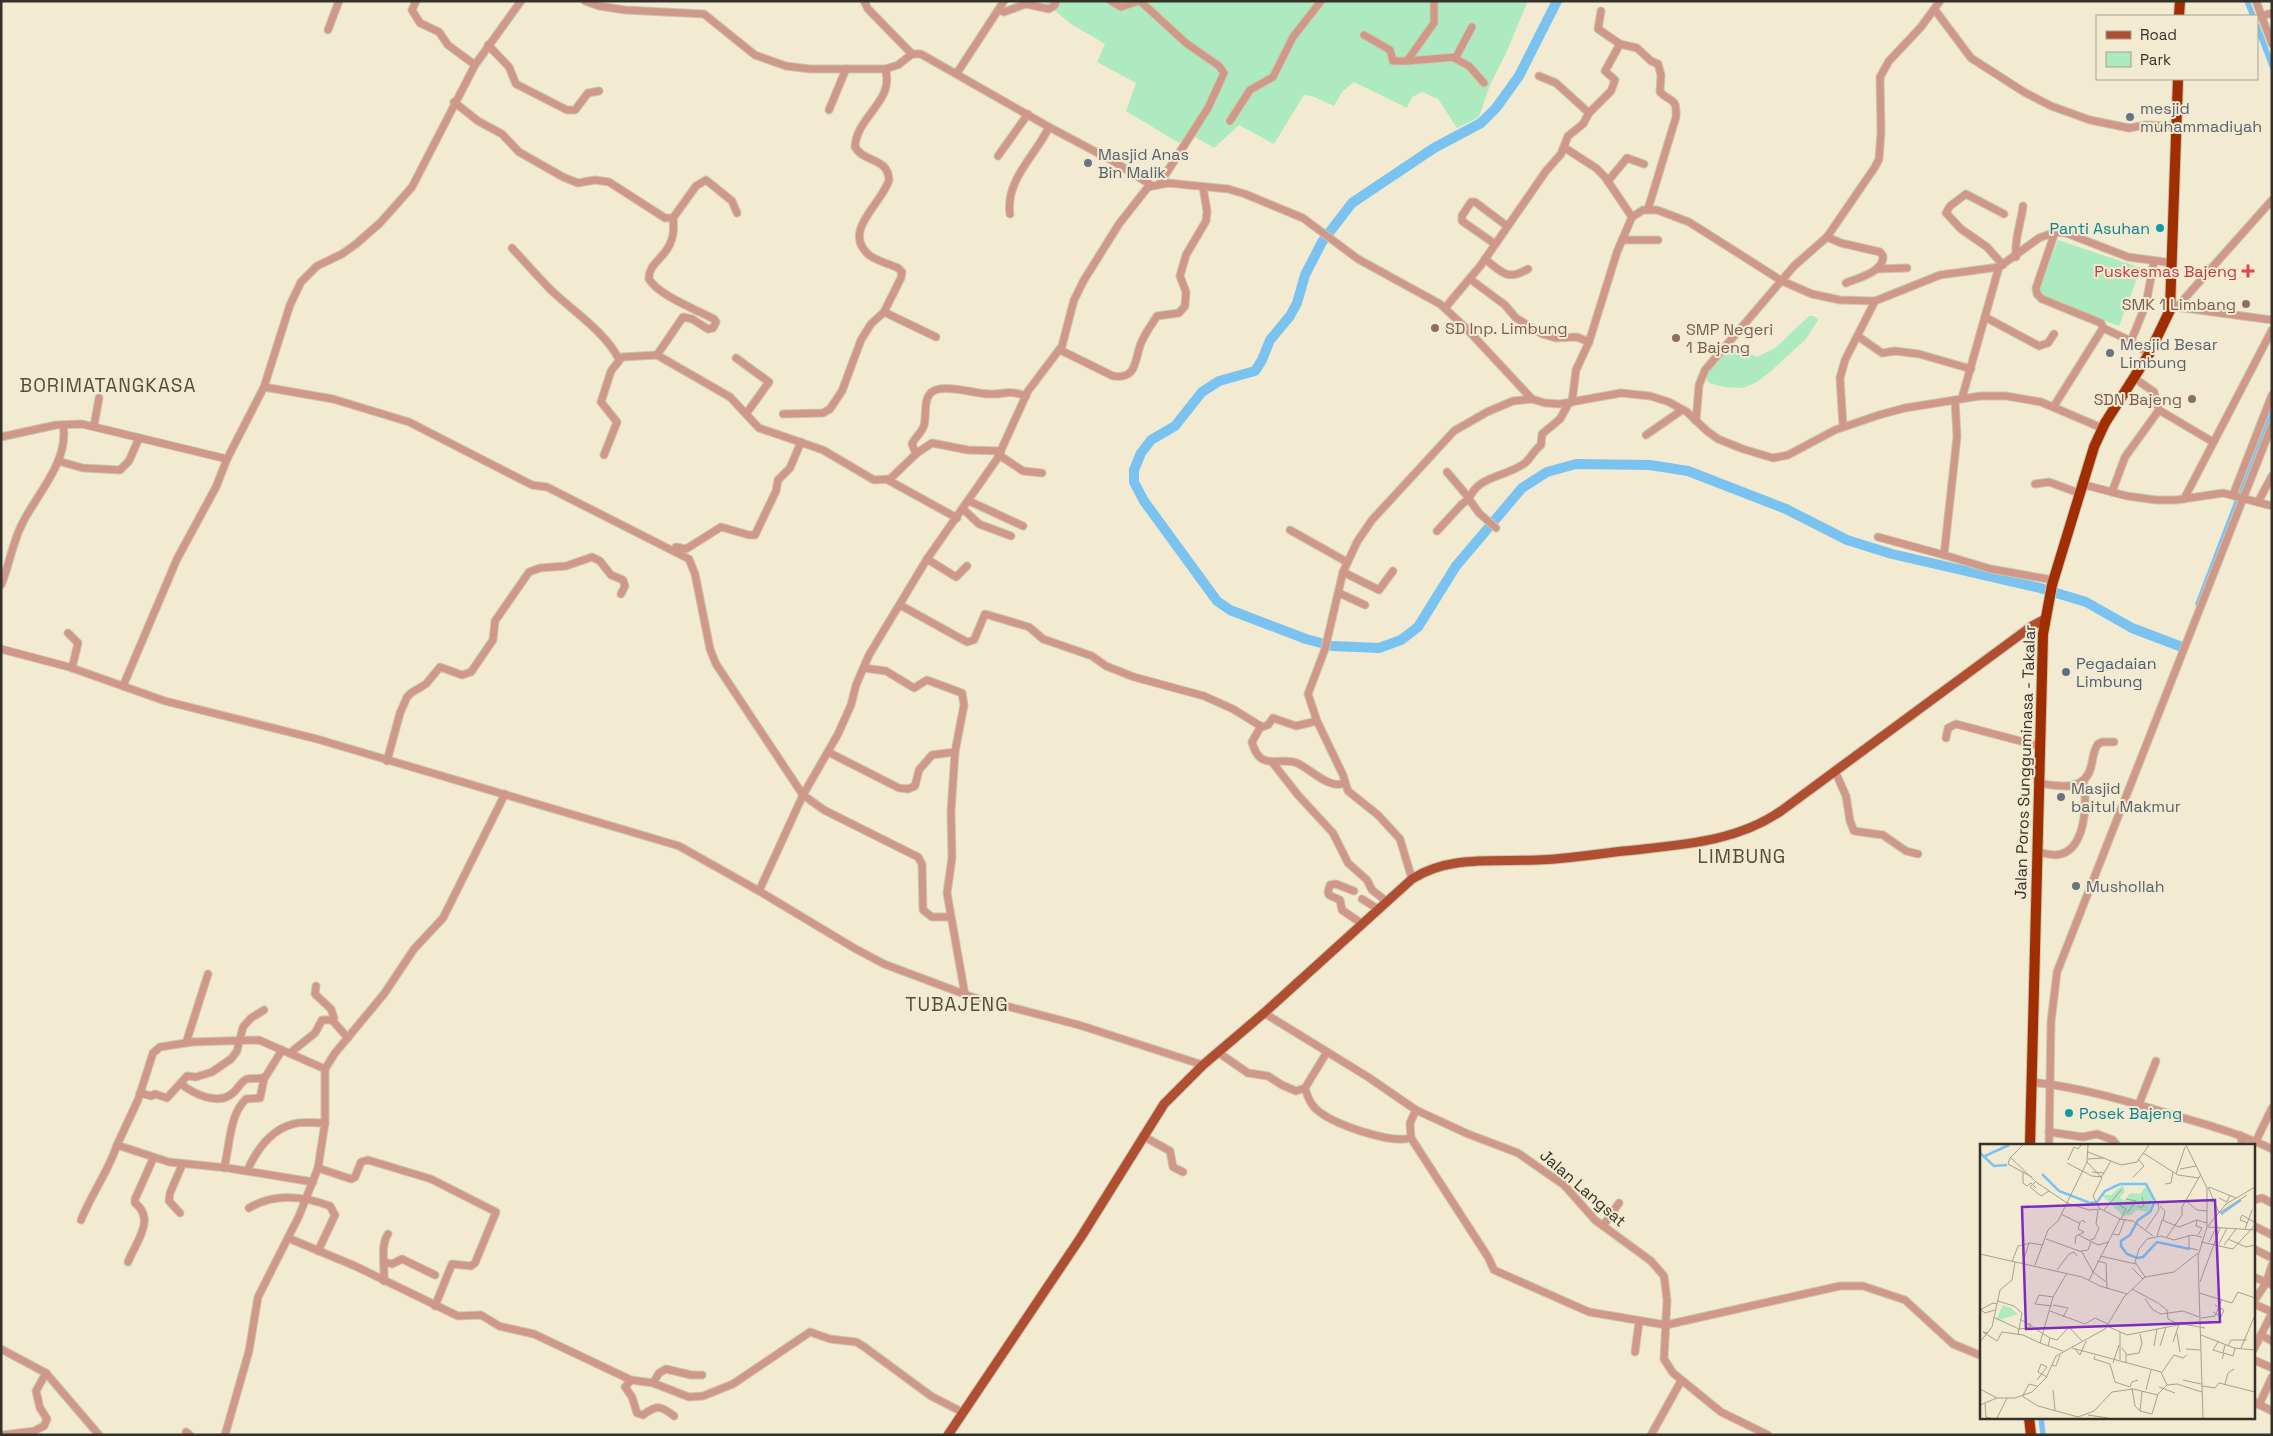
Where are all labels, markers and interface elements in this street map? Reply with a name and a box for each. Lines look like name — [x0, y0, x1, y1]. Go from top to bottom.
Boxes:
legend — [2096, 15, 2258, 80]
text: Road — [2140, 25, 2177, 44]
text: Park — [2140, 50, 2171, 69]
place label: mesjid muhammadiyah — [2140, 98, 2262, 137]
marker: mesjid muhammadiyah — [2124, 111, 2136, 123]
place label: Masjid Anas Bin Malik — [1098, 144, 1189, 183]
marker: Masjid Anas Bin Malik — [1082, 157, 1094, 169]
place label: Panti Asuhan — [2049, 218, 2150, 239]
marker: Panti Asuhan — [2154, 222, 2166, 234]
place label: Puskesmas Bajeng — [2094, 261, 2237, 282]
marker: Puskesmas Bajeng — [2241, 264, 2255, 278]
place label: SMK 1 Limbang — [2122, 294, 2236, 315]
marker: SMK 1 Limbang — [2240, 298, 2252, 310]
place label: SD Inp. Limbung — [1445, 318, 1568, 339]
place label: SMP Negeri 1 Bajeng — [1686, 319, 1773, 358]
marker: SD Inp. Limbung — [1429, 322, 1441, 334]
marker: SMP Negeri 1 Bajeng — [1670, 332, 1682, 344]
place label: Mesjid Besar Limbung — [2120, 334, 2218, 373]
marker: Mesjid Besar Limbung — [2104, 347, 2116, 359]
district label: BORIMATANGKASA — [20, 373, 196, 398]
place label: SDN Bajeng — [2094, 389, 2182, 410]
marker: SDN Bajeng — [2186, 393, 2198, 405]
street label: Jalan Poros Sungguminasa - Takalar — [2010, 624, 2040, 900]
place label: Pegadaian Limbung — [2076, 653, 2157, 692]
marker: Pegadaian Limbung — [2060, 666, 2072, 678]
place label: Masjid baitul Makmur — [2071, 778, 2181, 817]
marker: Masjid baitul Makmur — [2055, 791, 2067, 803]
district label: LIMBUNG — [1698, 844, 1786, 869]
place label: Mushollah — [2086, 876, 2165, 897]
marker: Mushollah — [2070, 880, 2082, 892]
district label: TUBAJENG — [905, 992, 1009, 1017]
place label: Posek Bajeng — [2079, 1103, 2182, 1124]
marker: Posek Bajeng — [2063, 1107, 2075, 1119]
inset map — [1980, 1144, 2256, 1418]
street label: Jalan Langsat — [1535, 1145, 1631, 1231]

